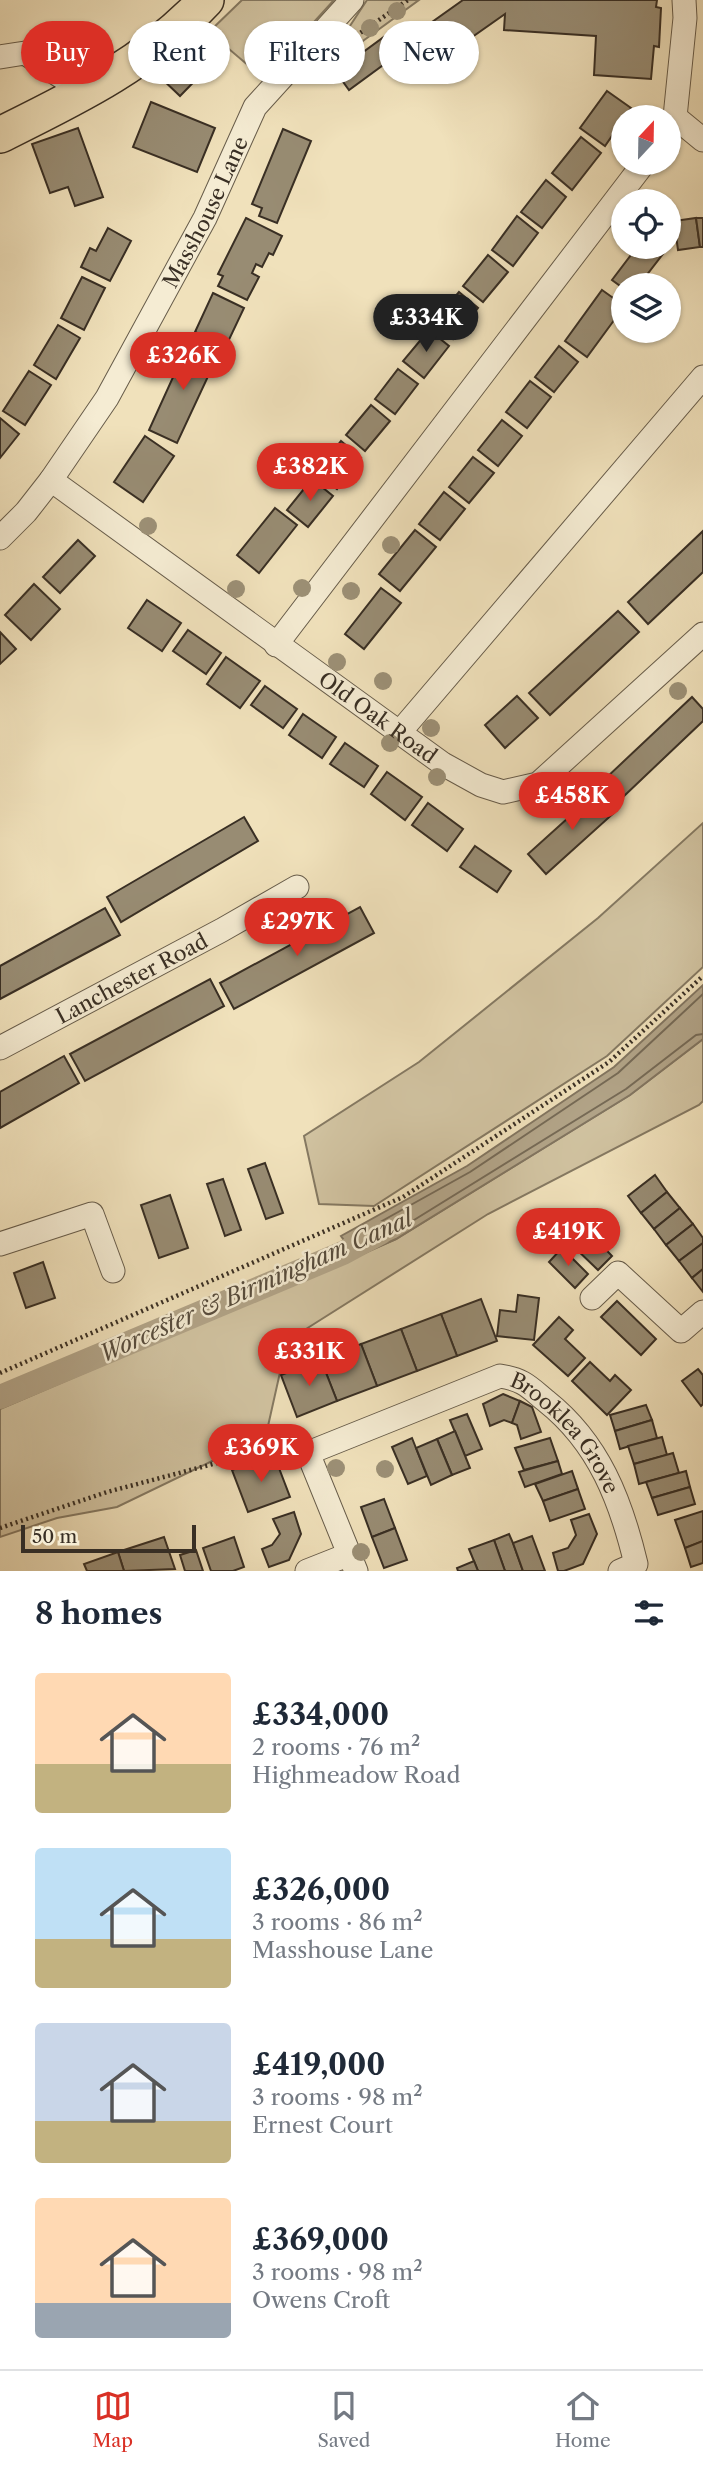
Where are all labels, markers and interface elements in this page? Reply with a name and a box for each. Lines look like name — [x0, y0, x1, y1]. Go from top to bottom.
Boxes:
chip: Buy — [21, 21, 114, 84]
chip: Rent — [128, 21, 230, 84]
chip: Filters — [244, 21, 365, 84]
chip: New — [379, 21, 479, 84]
north arrow — [611, 105, 681, 175]
map controls — [611, 105, 681, 343]
street label: Masshouse Lane — [157, 132, 253, 292]
button: locate — [611, 189, 681, 259]
button: layers — [611, 273, 681, 343]
pin: £334K — [377, 294, 475, 354]
text: £334K — [389, 303, 463, 331]
pin: £326K — [134, 332, 232, 392]
text: £326K — [146, 341, 220, 369]
pin: £382K — [261, 444, 359, 503]
text: £382K — [273, 452, 347, 480]
street label: Old Oak Road — [314, 666, 442, 768]
pin: £458K — [523, 772, 621, 832]
text: £458K — [535, 781, 609, 809]
pin: £297K — [248, 898, 346, 958]
text: £297K — [260, 907, 334, 935]
street label: Lanchester Road — [51, 927, 212, 1029]
water label: Worcester & Birmingham Canal — [95, 1203, 420, 1368]
pin: £419K — [519, 1208, 617, 1268]
text: £419K — [532, 1217, 604, 1245]
pin: £331K — [260, 1328, 358, 1388]
text: £331K — [274, 1337, 344, 1365]
street label: Brooklea Grove — [507, 1367, 625, 1497]
pin: £369K — [212, 1424, 310, 1484]
text: £369K — [224, 1433, 298, 1461]
scale bar — [21, 1522, 196, 1554]
text: 50 m — [32, 1525, 77, 1548]
icon: filters — [630, 1594, 668, 1632]
text: 8 homes — [35, 1595, 162, 1632]
text: £334,000 — [252, 1696, 389, 1733]
icon: home — [91, 1701, 175, 1785]
text: 2 rooms · 76 m² — [252, 1733, 420, 1761]
text: Highmeadow Road — [252, 1761, 460, 1789]
text: £326,000 — [252, 1871, 390, 1908]
icon: home — [91, 1876, 175, 1960]
text: 3 rooms · 86 m² — [252, 1908, 423, 1936]
text: Masshouse Lane — [252, 1936, 433, 1964]
text: £419,000 — [252, 2046, 385, 2083]
icon: home — [91, 2051, 175, 2135]
text: 3 rooms · 98 m² — [252, 2083, 423, 2111]
text: Ernest Court — [252, 2111, 393, 2139]
text: £369,000 — [252, 2221, 389, 2258]
icon: home — [91, 2226, 175, 2310]
text: 3 rooms · 98 m² — [252, 2258, 423, 2286]
text: Owens Croft — [252, 2286, 390, 2314]
tab: Map — [92, 2387, 133, 2452]
tab: Saved — [318, 2387, 370, 2452]
tab: Home — [555, 2387, 611, 2452]

